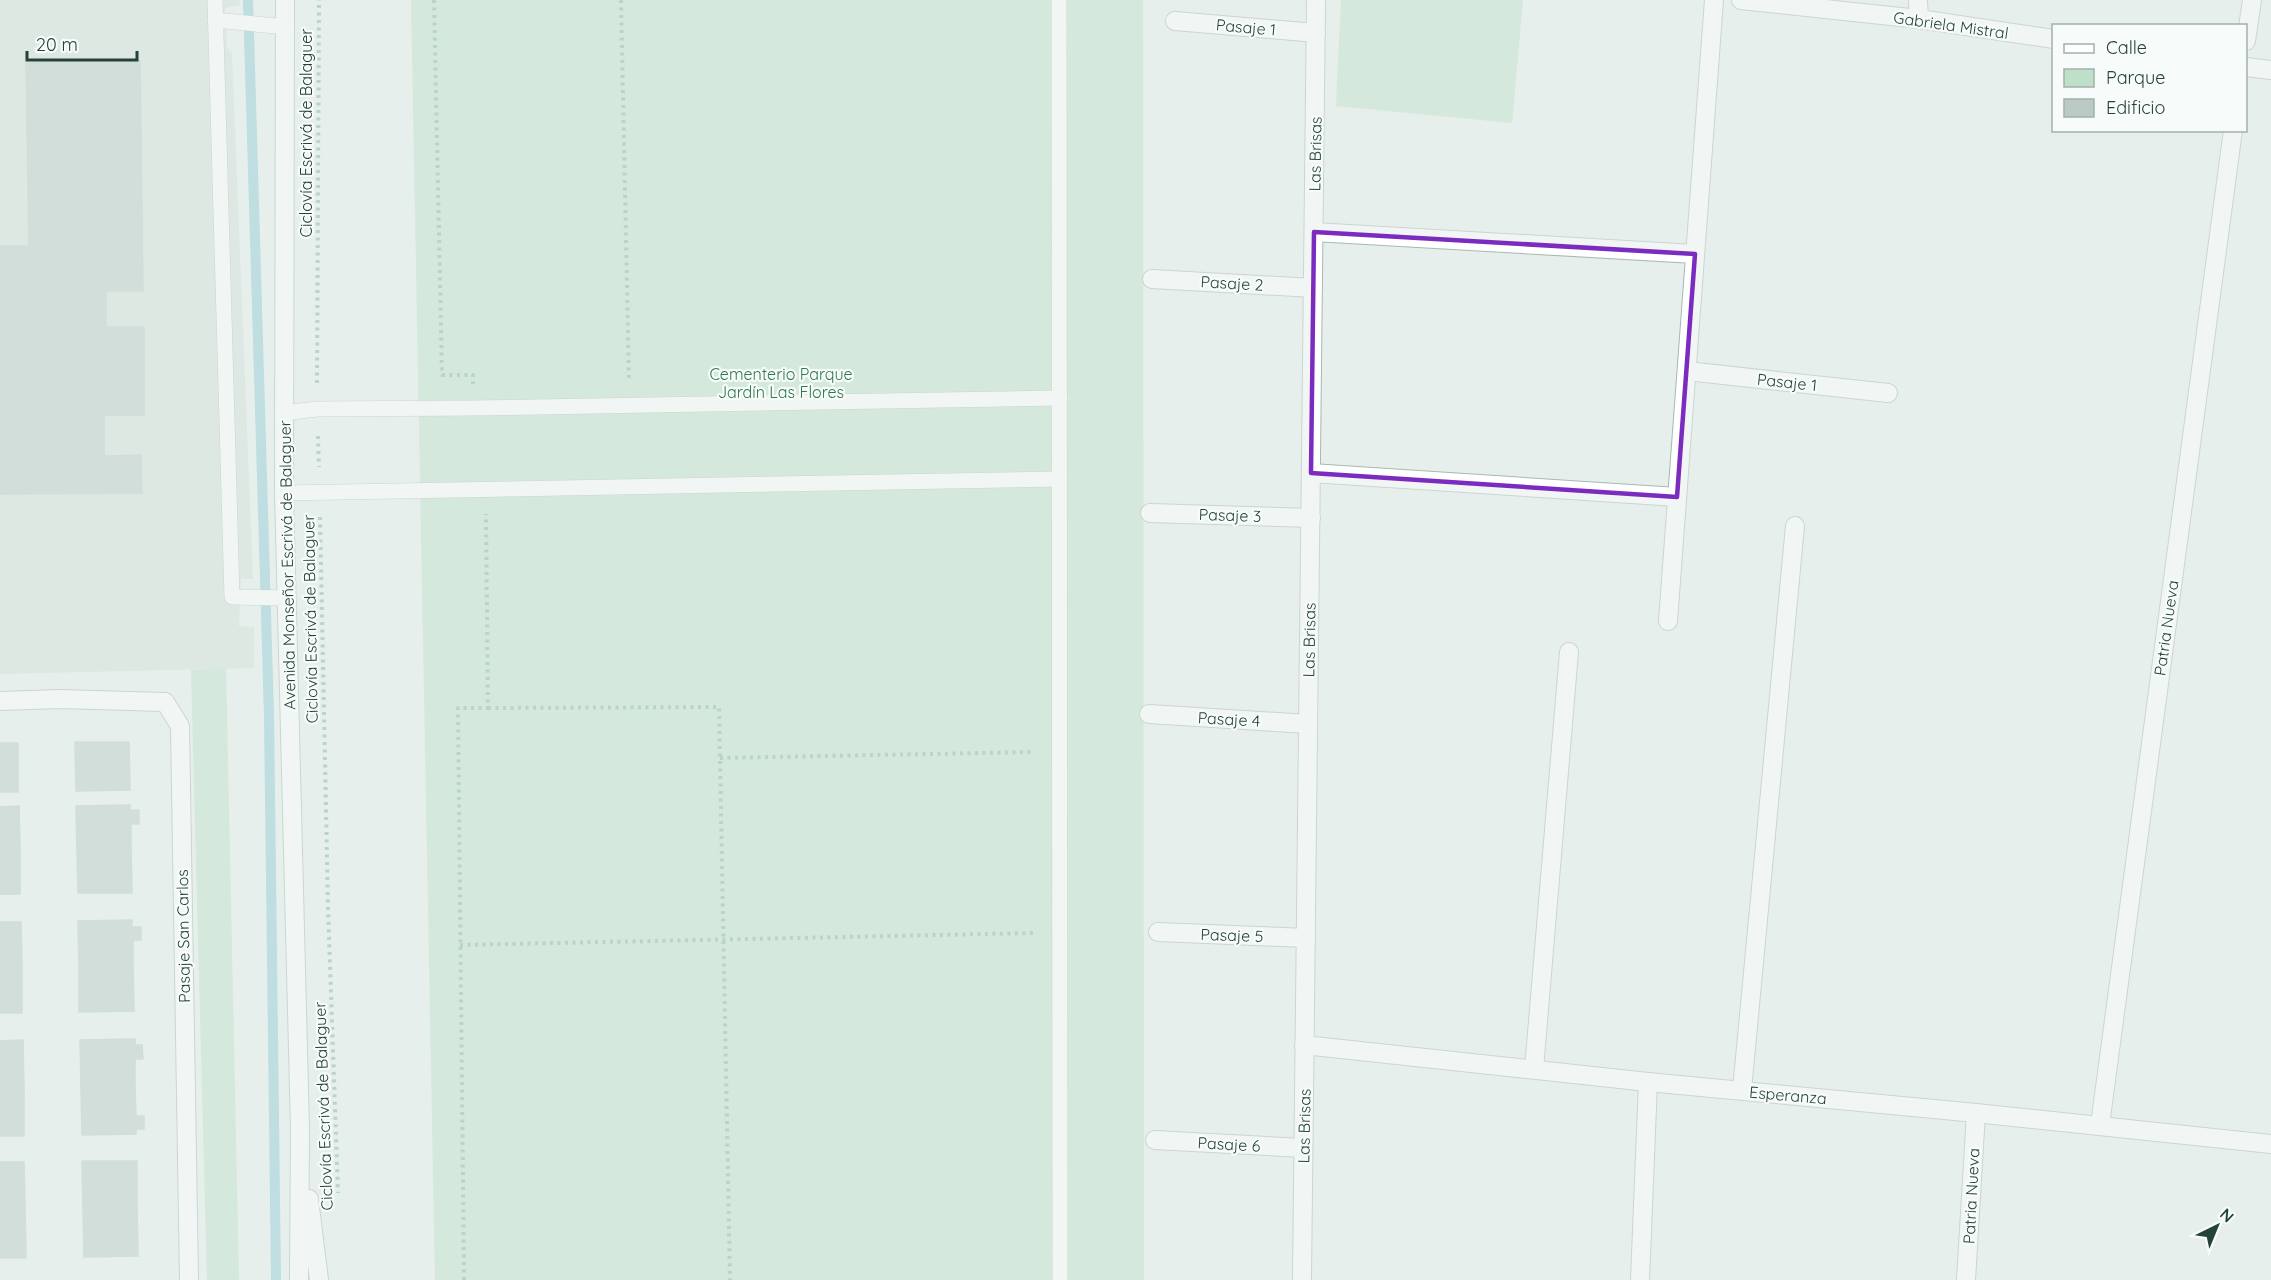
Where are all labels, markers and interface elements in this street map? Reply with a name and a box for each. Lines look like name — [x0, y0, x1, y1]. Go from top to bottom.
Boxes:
street label: Gabriela Mistral — [1892, 7, 2010, 43]
street label: Pasaje 1 — [1215, 14, 1277, 40]
scale bar — [27, 24, 136, 62]
legend — [2052, 24, 2247, 132]
street label: Ciclovía Escrivá de Balaguer — [296, 29, 316, 237]
text: 20 m — [36, 33, 78, 56]
text: Calle — [2106, 36, 2147, 59]
text: Parque — [2106, 66, 2165, 89]
text: Edificio — [2106, 96, 2165, 119]
street label: Las Brisas — [1304, 116, 1326, 192]
street label: Pasaje 2 — [1200, 271, 1264, 295]
park label: Cementerio Parque Jardín Las Flores — [709, 364, 853, 402]
street label: Pasaje 1 — [1756, 369, 1818, 395]
street label: Avenida Monseñor Escrivá de Balaguer — [274, 420, 300, 710]
street label: Pasaje 3 — [1198, 504, 1262, 526]
street label: Ciclovía Escrivá de Balaguer — [298, 514, 322, 724]
street label: Patria Nueva — [2149, 579, 2183, 677]
street label: Las Brisas — [1298, 602, 1320, 678]
street label: Pasaje 4 — [1197, 707, 1261, 731]
street label: Pasaje San Carlos — [172, 869, 194, 1003]
street label: Pasaje 5 — [1200, 924, 1264, 946]
street label: Ciclovía Escrivá de Balaguer — [309, 1001, 337, 1211]
street label: Esperanza — [1748, 1082, 1828, 1108]
street label: Las Brisas — [1293, 1088, 1315, 1164]
street label: Pasaje 6 — [1197, 1132, 1261, 1156]
street label: Patria Nueva — [1958, 1148, 1984, 1244]
north arrow — [2187, 1196, 2247, 1256]
text: N — [2216, 1204, 2238, 1226]

